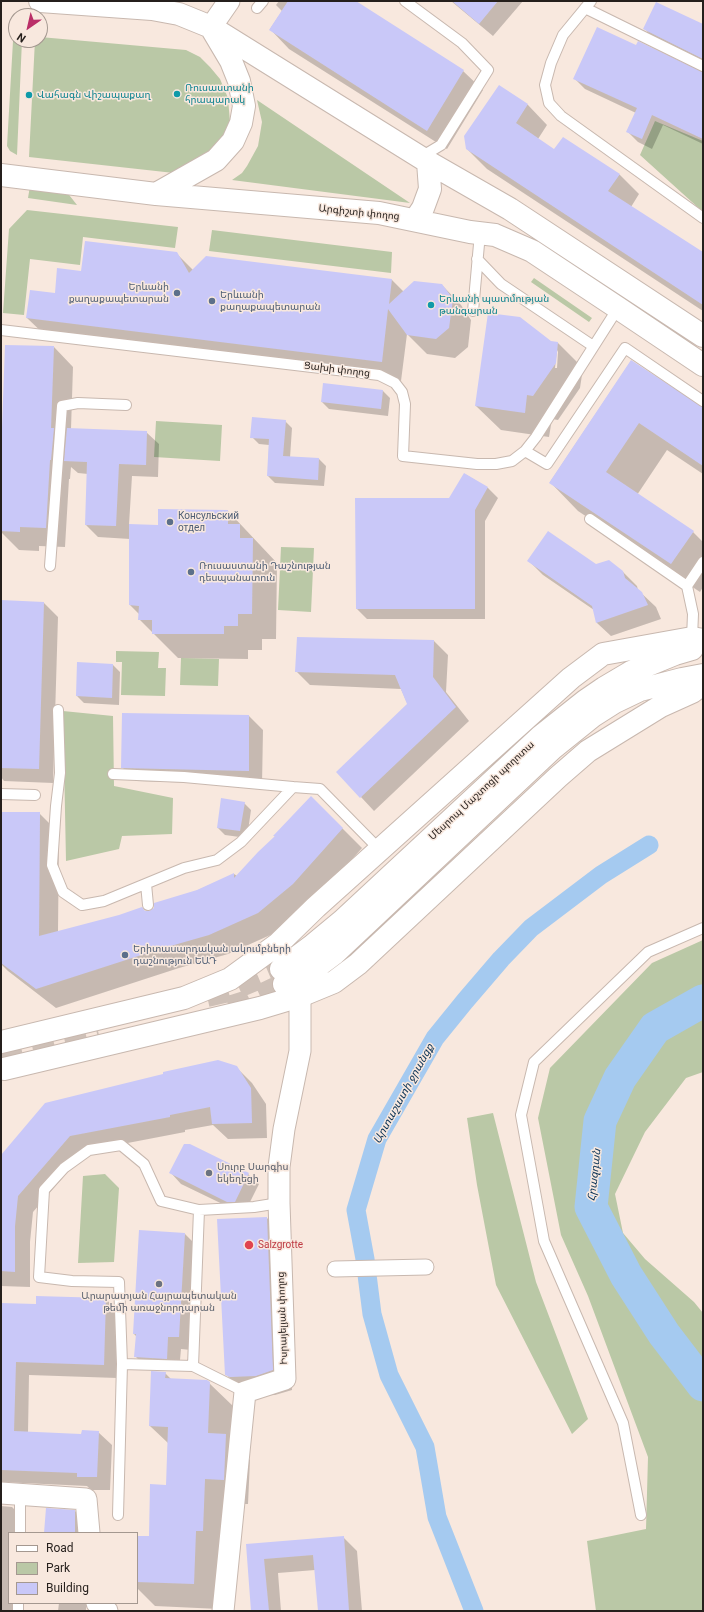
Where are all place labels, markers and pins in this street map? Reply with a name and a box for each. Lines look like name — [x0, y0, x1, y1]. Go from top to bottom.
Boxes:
place label: Ռուսաստանի հրապարակ — [185, 82, 254, 106]
place label: Վահագն Վիշապաքաղ — [37, 89, 150, 101]
marker: Ռուսաստանի հրապարակ — [172, 89, 182, 99]
marker: Վահագն Վիշապաքաղ — [24, 90, 34, 100]
place label: Երևանի քաղաքապետարան — [69, 281, 169, 304]
marker: Երևանի քաղաքապետարան — [172, 288, 182, 298]
place label: Երևւանի քաղաքապետարան — [220, 289, 320, 312]
place label: Երևանի պատմության թանգարան — [439, 293, 549, 316]
marker: Երևւանի քաղաքապետարան — [207, 296, 217, 306]
marker: Երևանի պատմության թանգարան — [426, 300, 436, 310]
place label: Консульский отдел — [178, 510, 239, 534]
marker: Консульский отдел — [165, 517, 175, 527]
place label: Ռուսաստանի Դաշնության դեսպանատուն — [199, 560, 331, 584]
marker: Ռուսաստանի Դաշնության դեսպանատուն — [186, 567, 196, 577]
place label: Երիտասարդական ակումբների դաշնություն ԵԱԴ — [133, 943, 291, 966]
marker: Երիտասարդական ակումբների դաշնություն ԵԱԴ — [120, 950, 130, 960]
place label: Սուրբ Սարգիս եկեղեցի — [217, 1161, 288, 1184]
marker: Սուրբ Սարգիս եկեղեցի — [204, 1168, 214, 1178]
marker: Salzgrotte — [243, 1239, 255, 1251]
place label: Salzgrotte — [258, 1239, 303, 1251]
marker: Արարատյան Հայրապետական թեմի առաջնորդարան — [154, 1279, 164, 1289]
place label: Արարատյան Հայրապետական թեմի առաջնորդարան — [81, 1290, 237, 1314]

